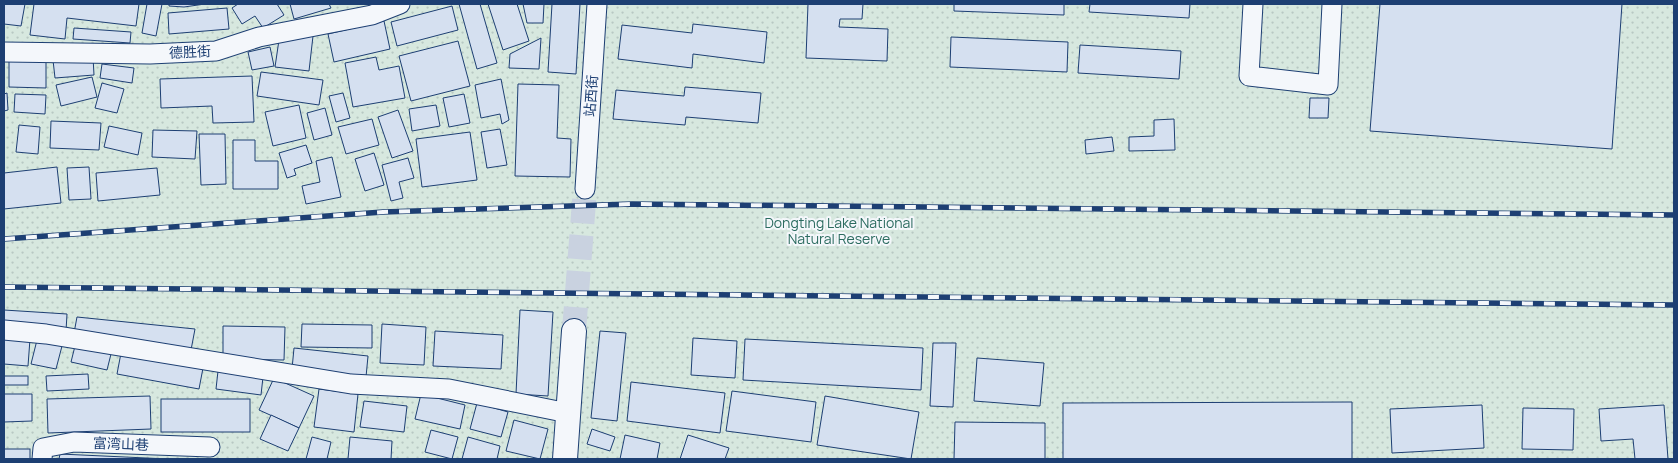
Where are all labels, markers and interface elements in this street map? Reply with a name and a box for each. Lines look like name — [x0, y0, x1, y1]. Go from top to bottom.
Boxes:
street label: 德胜街 — [169, 41, 211, 62]
street label: 站西街 — [580, 74, 601, 118]
park label: Dongting Lake National Natural Reserve — [764, 213, 914, 248]
street label: 富湾山巷 — [93, 433, 149, 454]

